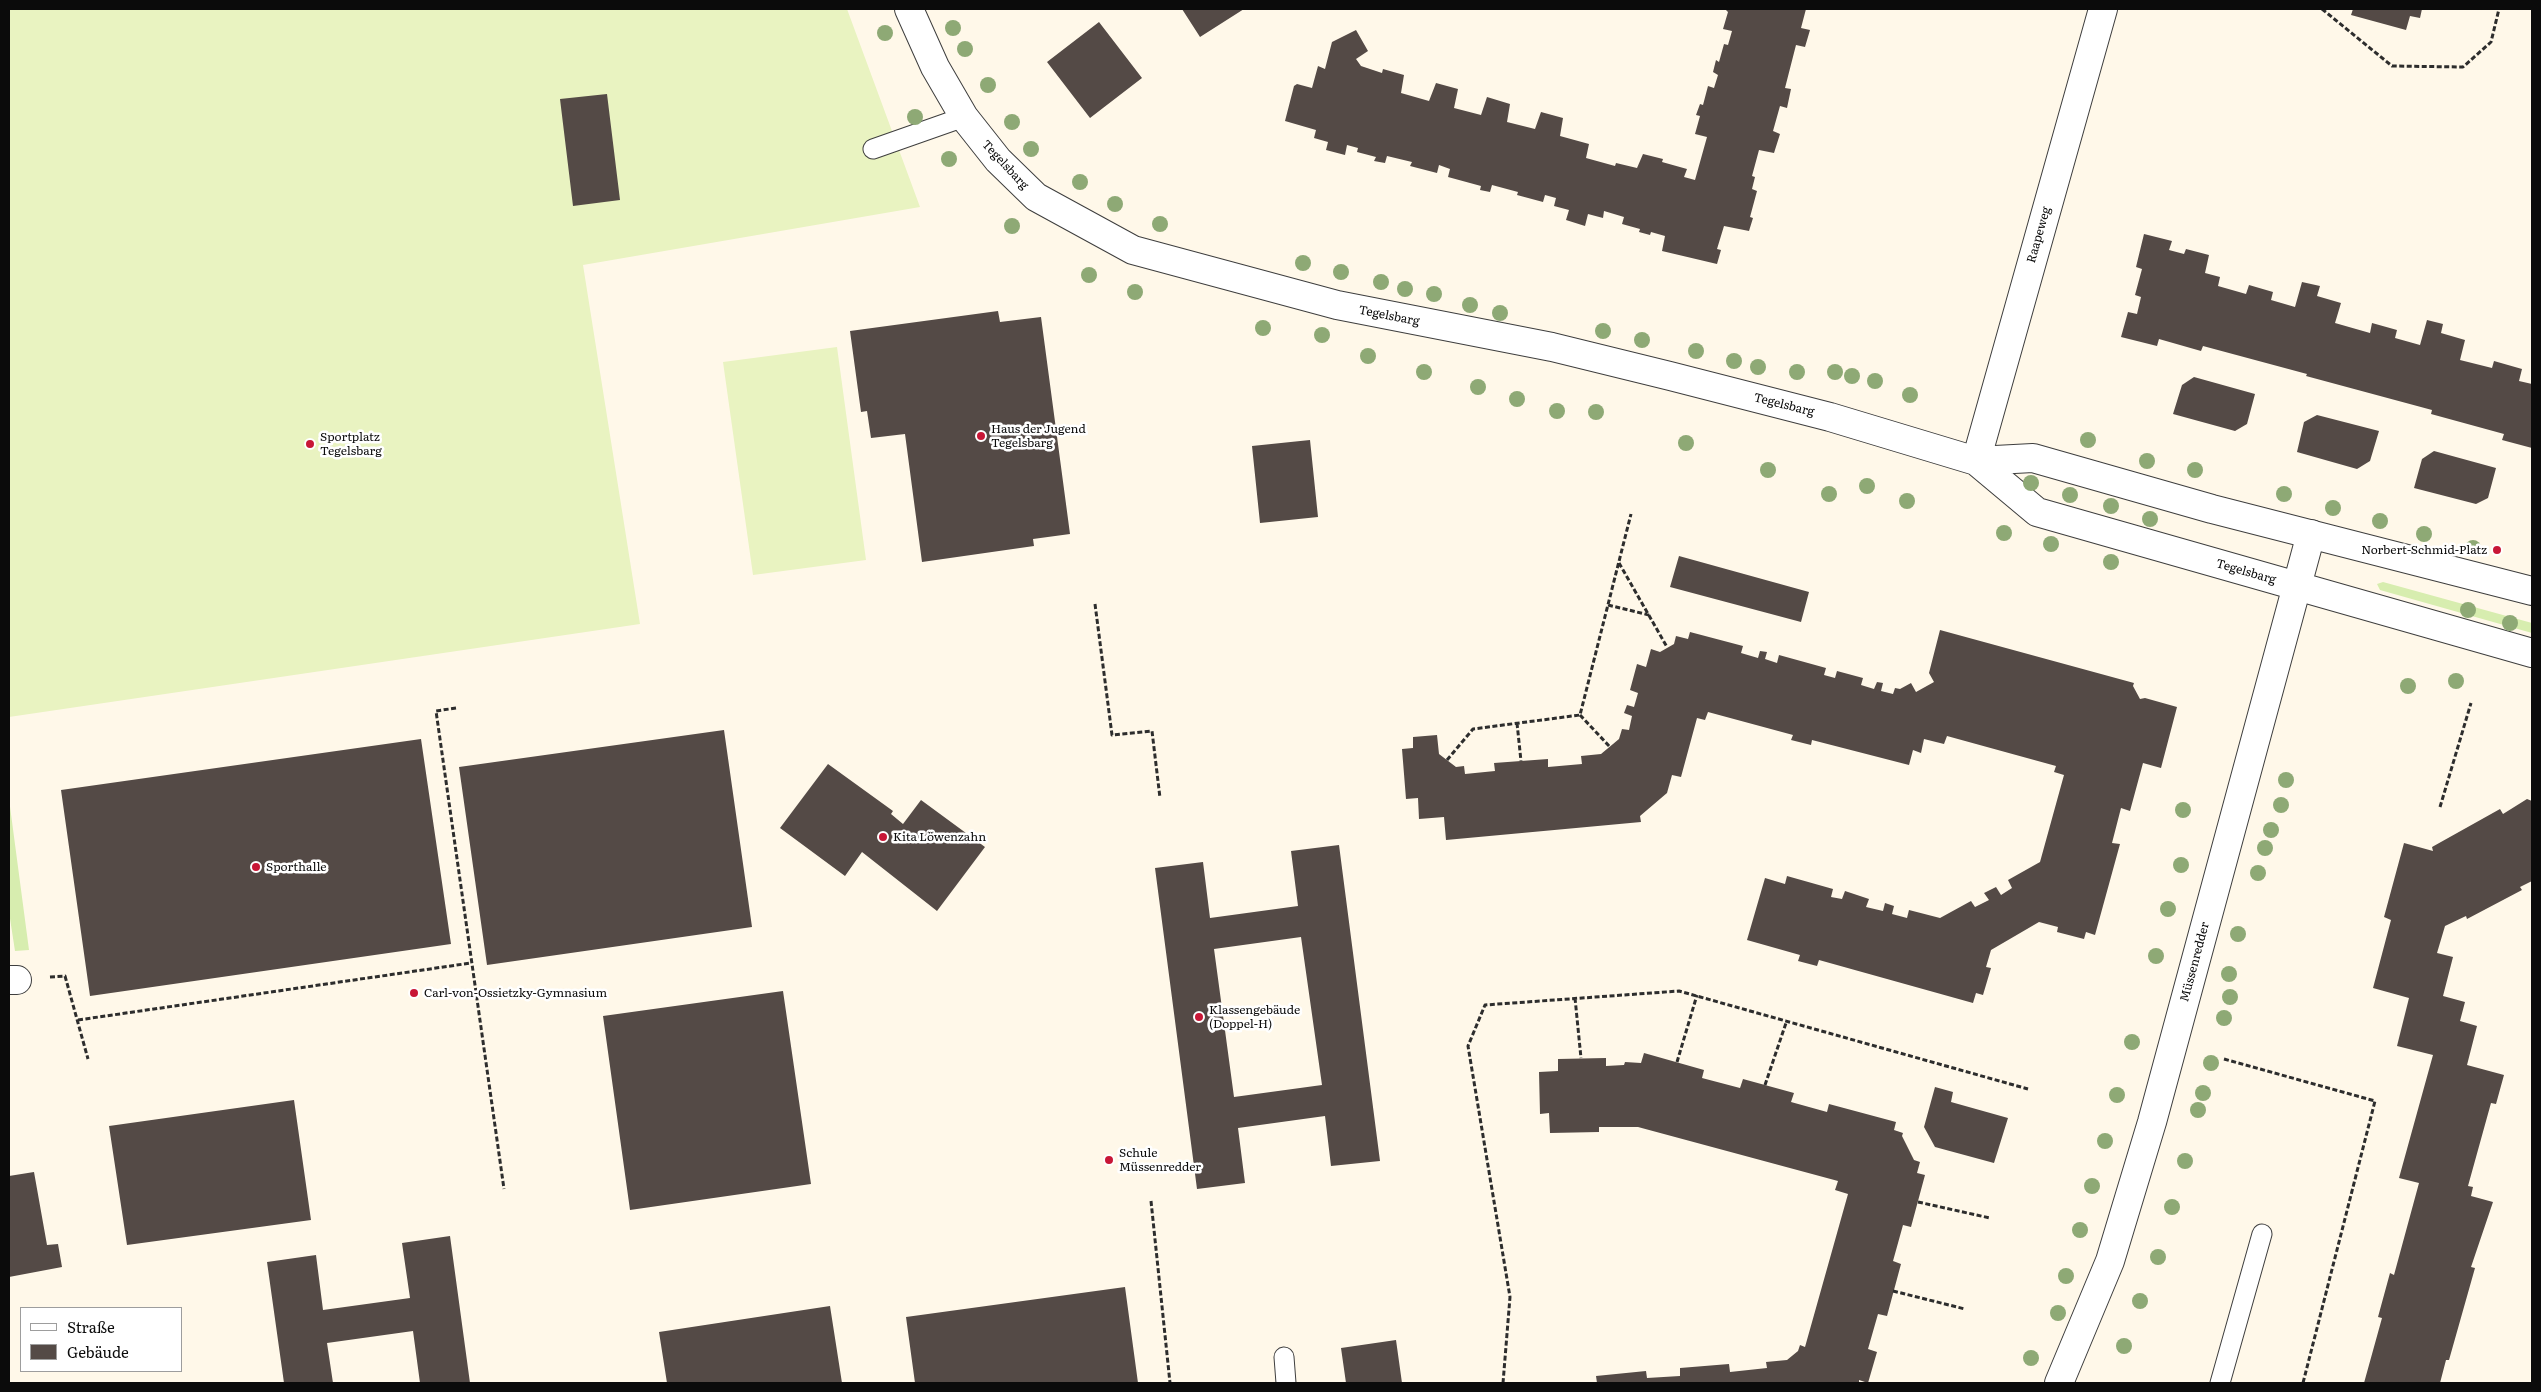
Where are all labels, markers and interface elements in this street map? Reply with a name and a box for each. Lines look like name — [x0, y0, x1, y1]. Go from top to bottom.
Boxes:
street label: Tegelsbarg — [979, 137, 1031, 193]
street label: Raapeweg — [2024, 205, 2054, 265]
street label: Tegelsbarg — [1357, 303, 1421, 329]
street label: Tegelsbarg — [1752, 391, 1816, 419]
place label: Haus der Jugend Tegelsbarg — [991, 422, 1086, 450]
place label: Sportplatz Tegelsbarg — [320, 430, 382, 458]
marker: Haus der Jugend Tegelsbarg — [975, 430, 987, 442]
marker: Sportplatz Tegelsbarg — [304, 438, 316, 450]
place label: Norbert-Schmid-Platz — [2361, 543, 2487, 557]
marker: Norbert-Schmid-Platz — [2491, 544, 2503, 556]
street label: Tegelsbarg — [2214, 557, 2278, 587]
place label: Kita Löwenzahn — [893, 830, 986, 844]
marker: Kita Löwenzahn — [877, 831, 889, 843]
place label: Sporthalle — [266, 860, 327, 874]
marker: Sporthalle — [250, 861, 262, 873]
street label: Müssenredder — [2177, 921, 2213, 1003]
place label: Carl-von-Ossietzky-Gymnasium — [424, 986, 607, 1000]
marker: Carl-von-Ossietzky-Gymnasium — [408, 987, 420, 999]
place label: Klassengebäude (Doppel-H) — [1209, 1003, 1300, 1031]
marker: Klassengebäude (Doppel-H) — [1193, 1011, 1205, 1023]
place label: Schule Müssenredder — [1119, 1146, 1201, 1174]
marker: Schule Müssenredder — [1103, 1154, 1115, 1166]
legend — [20, 1307, 182, 1372]
text: Straße — [67, 1315, 115, 1338]
text: Gebäude — [67, 1340, 129, 1363]

